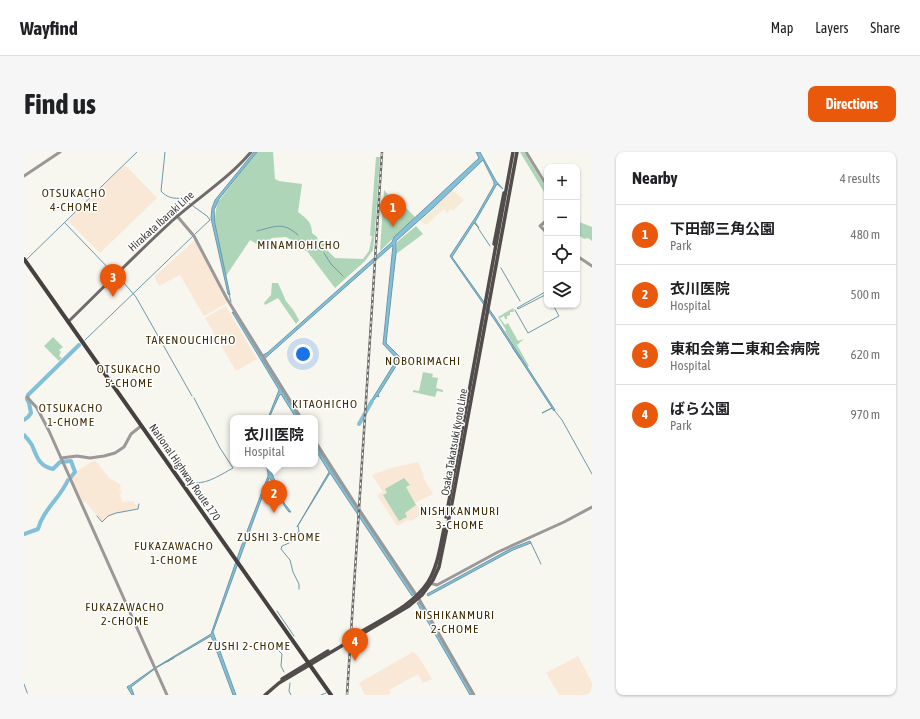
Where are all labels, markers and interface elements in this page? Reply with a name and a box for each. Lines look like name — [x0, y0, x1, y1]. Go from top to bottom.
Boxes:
text: Wayfind — [20, 17, 78, 39]
text: Map — [771, 20, 793, 36]
text: Layers — [815, 20, 848, 36]
text: Share — [870, 20, 900, 36]
button: Directions — [808, 86, 896, 122]
text: Find us — [24, 88, 96, 120]
map controls — [544, 164, 580, 308]
button: + — [544, 164, 580, 200]
text: Nearby — [632, 168, 678, 188]
text: 4 results — [840, 171, 880, 186]
district label: OTSUKACHO 4-CHOME — [42, 186, 106, 214]
street label: Hirakata Ibaraki Line — [126, 189, 196, 253]
pin: 1 — [380, 194, 406, 227]
button: − — [544, 200, 580, 236]
text: 下田部三角公園 — [670, 220, 775, 237]
text: 1 — [642, 227, 648, 242]
text: 480 m — [851, 227, 880, 242]
button: locate — [544, 236, 580, 272]
district label: MINAMIOHICHO — [257, 238, 341, 252]
text: Park — [670, 238, 692, 253]
pin: 3 — [100, 264, 126, 297]
button: layers — [544, 272, 580, 308]
text: 衣川医院 — [670, 280, 730, 297]
text: 2 — [642, 287, 648, 302]
text: 500 m — [851, 287, 880, 302]
text: Hospital — [670, 298, 711, 313]
district label: TAKENOUCHICHO — [146, 333, 236, 347]
text: 東和会第二東和会病院 — [670, 340, 820, 357]
your location — [293, 344, 313, 364]
text: 3 — [642, 347, 648, 362]
text: 620 m — [851, 347, 880, 362]
district label: NOBORIMACHI — [385, 354, 461, 368]
text: Hospital — [670, 358, 711, 373]
district label: OTSUKACHO 5-CHOME — [97, 362, 161, 390]
street label: Osaka Takatsuki Kyoto Line — [439, 388, 469, 496]
district label: KITAOHICHO — [292, 397, 358, 411]
text: ばら公園 — [670, 400, 730, 417]
district label: OTSUKACHO 1-CHOME — [39, 401, 103, 429]
text: 4 — [642, 407, 648, 422]
text: 970 m — [851, 407, 880, 422]
popup — [230, 415, 318, 467]
text: Park — [670, 418, 692, 433]
street label: National Highway Route 170 — [147, 421, 223, 523]
text: 衣川医院 — [244, 426, 304, 443]
text: Hospital — [244, 444, 285, 459]
pin: 2 — [261, 480, 287, 513]
district label: NISHIKANMURI 3-CHOME — [420, 504, 500, 532]
district label: ZUSHI 3-CHOME — [237, 530, 321, 544]
district label: FUKAZAWACHO 1-CHOME — [134, 539, 214, 567]
district label: FUKAZAWACHO 2-CHOME — [85, 600, 165, 628]
district label: NISHIKANMURI 2-CHOME — [415, 608, 495, 636]
pin: 4 — [342, 628, 368, 661]
district label: ZUSHI 2-CHOME — [207, 639, 291, 653]

